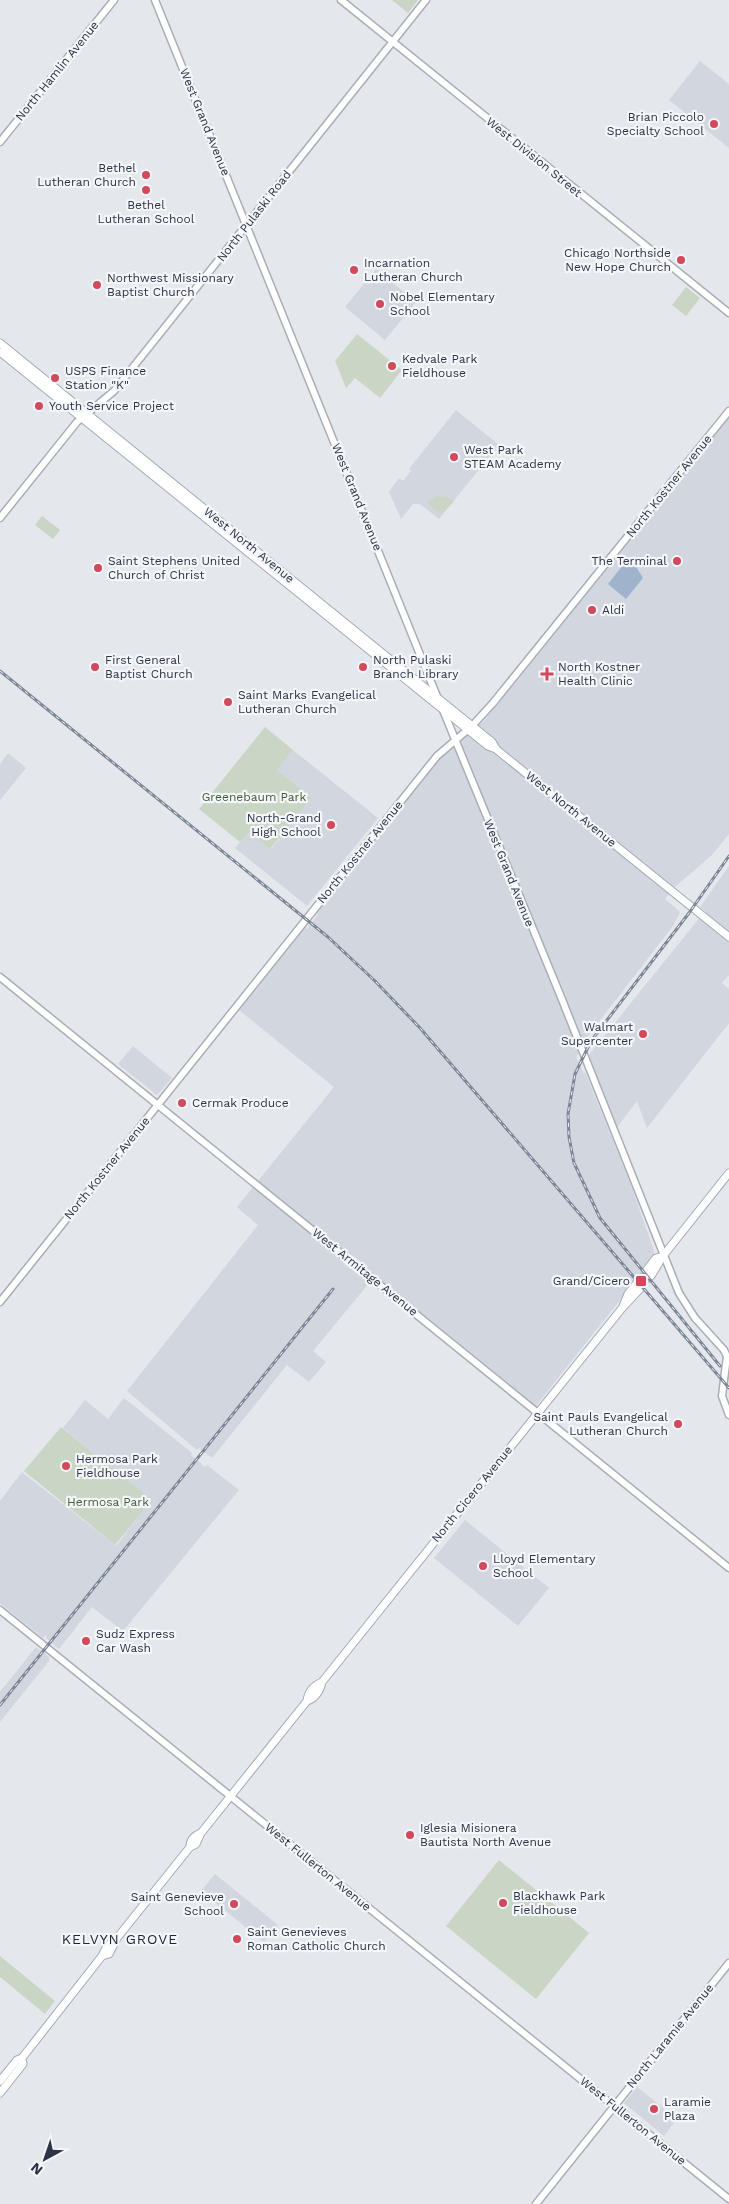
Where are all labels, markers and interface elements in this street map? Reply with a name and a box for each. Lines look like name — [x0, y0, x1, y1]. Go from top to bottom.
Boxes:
street label: North Hamlin Avenue — [12, 18, 102, 124]
street label: West Grand Avenue — [177, 66, 233, 178]
place label: Brian Piccolo Specialty School — [607, 110, 704, 138]
street label: West Division Street — [483, 114, 585, 200]
marker: Brian Piccolo Specialty School — [708, 118, 720, 130]
place label: Bethel Lutheran Church — [37, 161, 136, 189]
street label: North Pulaski Road — [214, 168, 294, 264]
marker: Bethel Lutheran Church — [140, 169, 152, 181]
marker: Bethel Lutheran School — [140, 184, 152, 196]
place label: Bethel Lutheran School — [98, 198, 195, 226]
place label: Chicago Northside New Hope Church — [564, 246, 671, 274]
marker: Chicago Northside New Hope Church — [675, 254, 687, 266]
place label: Incarnation Lutheran Church — [364, 256, 463, 284]
marker: Incarnation Lutheran Church — [348, 264, 360, 276]
place label: Northwest Missionary Baptist Church — [107, 271, 235, 299]
marker: Northwest Missionary Baptist Church — [91, 279, 103, 291]
place label: Nobel Elementary School — [390, 290, 495, 318]
marker: Nobel Elementary School — [374, 298, 386, 310]
place label: Kedvale Park Fieldhouse — [402, 352, 477, 380]
marker: Kedvale Park Fieldhouse — [386, 360, 398, 372]
place label: USPS Finance Station "K" — [65, 364, 146, 392]
marker: USPS Finance Station "K" — [49, 372, 61, 384]
place label: Youth Service Project — [49, 399, 174, 413]
marker: Youth Service Project — [33, 400, 45, 412]
street label: North Kostner Avenue — [623, 432, 715, 540]
street label: West Grand Avenue — [329, 441, 385, 553]
place label: West Park STEAM Academy — [464, 443, 562, 471]
marker: West Park STEAM Academy — [448, 451, 460, 463]
street label: West North Avenue — [201, 504, 297, 586]
place label: Saint Stephens United Church of Christ — [108, 554, 240, 582]
place label: The Terminal — [592, 554, 667, 568]
marker: The Terminal — [671, 555, 683, 567]
marker: Saint Stephens United Church of Christ — [92, 562, 104, 574]
place label: Aldi — [602, 603, 624, 617]
marker: Aldi — [586, 604, 598, 616]
place label: First General Baptist Church — [105, 653, 193, 681]
place label: North Pulaski Branch Library — [373, 653, 459, 681]
place label: North Kostner Health Clinic — [558, 660, 640, 688]
marker: First General Baptist Church — [89, 661, 101, 673]
marker: North Pulaski Branch Library — [357, 661, 369, 673]
marker: North Kostner Health Clinic — [540, 667, 554, 681]
place label: Saint Marks Evangelical Lutheran Church — [238, 688, 376, 716]
marker: Saint Marks Evangelical Lutheran Church — [222, 696, 234, 708]
street label: West North Avenue — [523, 768, 619, 850]
park label: Greenebaum Park — [202, 790, 307, 804]
street label: North Kostner Avenue — [314, 798, 406, 906]
place label: North-Grand High School — [247, 811, 321, 839]
street label: West Grand Avenue — [481, 817, 537, 929]
marker: North-Grand High School — [325, 819, 337, 831]
place label: Walmart Supercenter — [561, 1020, 633, 1048]
marker: Walmart Supercenter — [637, 1028, 649, 1040]
place label: Cermak Produce — [192, 1096, 289, 1110]
marker: Cermak Produce — [176, 1097, 188, 1109]
street label: North Kostner Avenue — [61, 1114, 153, 1222]
street label: West Armitage Avenue — [309, 1225, 421, 1319]
place label: Grand/Cicero — [553, 1274, 630, 1288]
marker: Grand/Cicero — [634, 1274, 648, 1288]
place label: Saint Pauls Evangelical Lutheran Church — [533, 1410, 668, 1438]
marker: Saint Pauls Evangelical Lutheran Church — [672, 1418, 684, 1430]
street label: North Cicero Avenue — [429, 1443, 515, 1545]
place label: Hermosa Park Fieldhouse — [76, 1452, 158, 1480]
marker: Hermosa Park Fieldhouse — [60, 1460, 72, 1472]
park label: Hermosa Park — [67, 1495, 149, 1509]
place label: Lloyd Elementary School — [493, 1552, 596, 1580]
marker: Lloyd Elementary School — [477, 1560, 489, 1572]
place label: Sudz Express Car Wash — [96, 1627, 175, 1655]
marker: Sudz Express Car Wash — [80, 1635, 92, 1647]
street label: West Fullerton Avenue — [262, 1820, 374, 1914]
place label: Iglesia Misionera Bautista North Avenue — [420, 1821, 551, 1849]
marker: Iglesia Misionera Bautista North Avenue — [404, 1829, 416, 1841]
place label: Blackhawk Park Fieldhouse — [513, 1889, 606, 1917]
place label: Saint Genevieve School — [131, 1890, 224, 1918]
marker: Blackhawk Park Fieldhouse — [497, 1897, 509, 1909]
marker: Saint Genevieve School — [228, 1898, 240, 1910]
place label: Saint Genevieves Roman Catholic Church — [247, 1925, 386, 1953]
district label: KELVYN GROVE — [62, 1931, 178, 1947]
marker: Saint Genevieves Roman Catholic Church — [231, 1933, 243, 1945]
street label: North Laramie Avenue — [624, 1981, 716, 2091]
street label: West Fullerton Avenue — [577, 2074, 689, 2168]
place label: Laramie Plaza — [664, 2095, 711, 2123]
marker: Laramie Plaza — [648, 2103, 660, 2115]
north arrow — [20, 2134, 70, 2184]
text: N — [28, 2159, 46, 2178]

